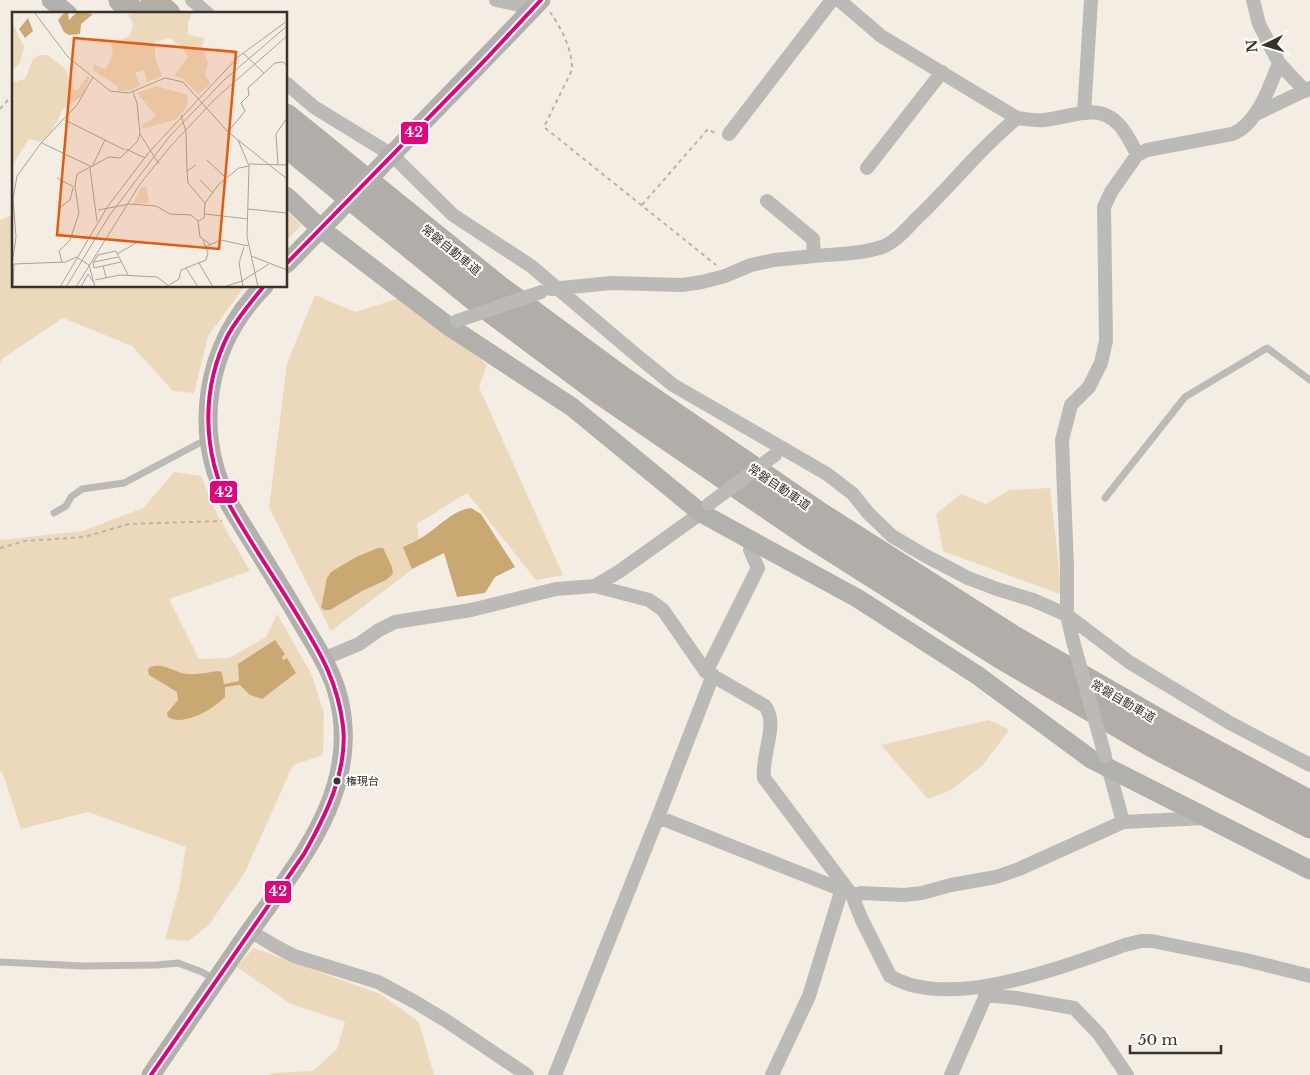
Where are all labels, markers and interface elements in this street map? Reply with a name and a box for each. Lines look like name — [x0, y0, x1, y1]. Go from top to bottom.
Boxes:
inset map — [12, 12, 288, 288]
north arrow — [1240, 20, 1290, 70]
text: N — [1243, 39, 1262, 53]
line badge: 42 — [400, 121, 429, 145]
text: 42 — [405, 123, 423, 141]
street label: 常磐自動車道 — [419, 221, 484, 278]
street label: 常磐自動車道 — [745, 460, 813, 513]
line badge: 42 — [209, 480, 238, 504]
text: 42 — [215, 483, 233, 501]
street label: 常磐自動車道 — [1088, 676, 1158, 725]
place label: 権現台 — [346, 774, 379, 788]
marker: 権現台 — [332, 776, 342, 786]
line badge: 42 — [264, 880, 292, 904]
text: 42 — [269, 882, 287, 900]
scale bar — [1130, 1022, 1221, 1054]
text: 50 m — [1138, 1030, 1178, 1049]

